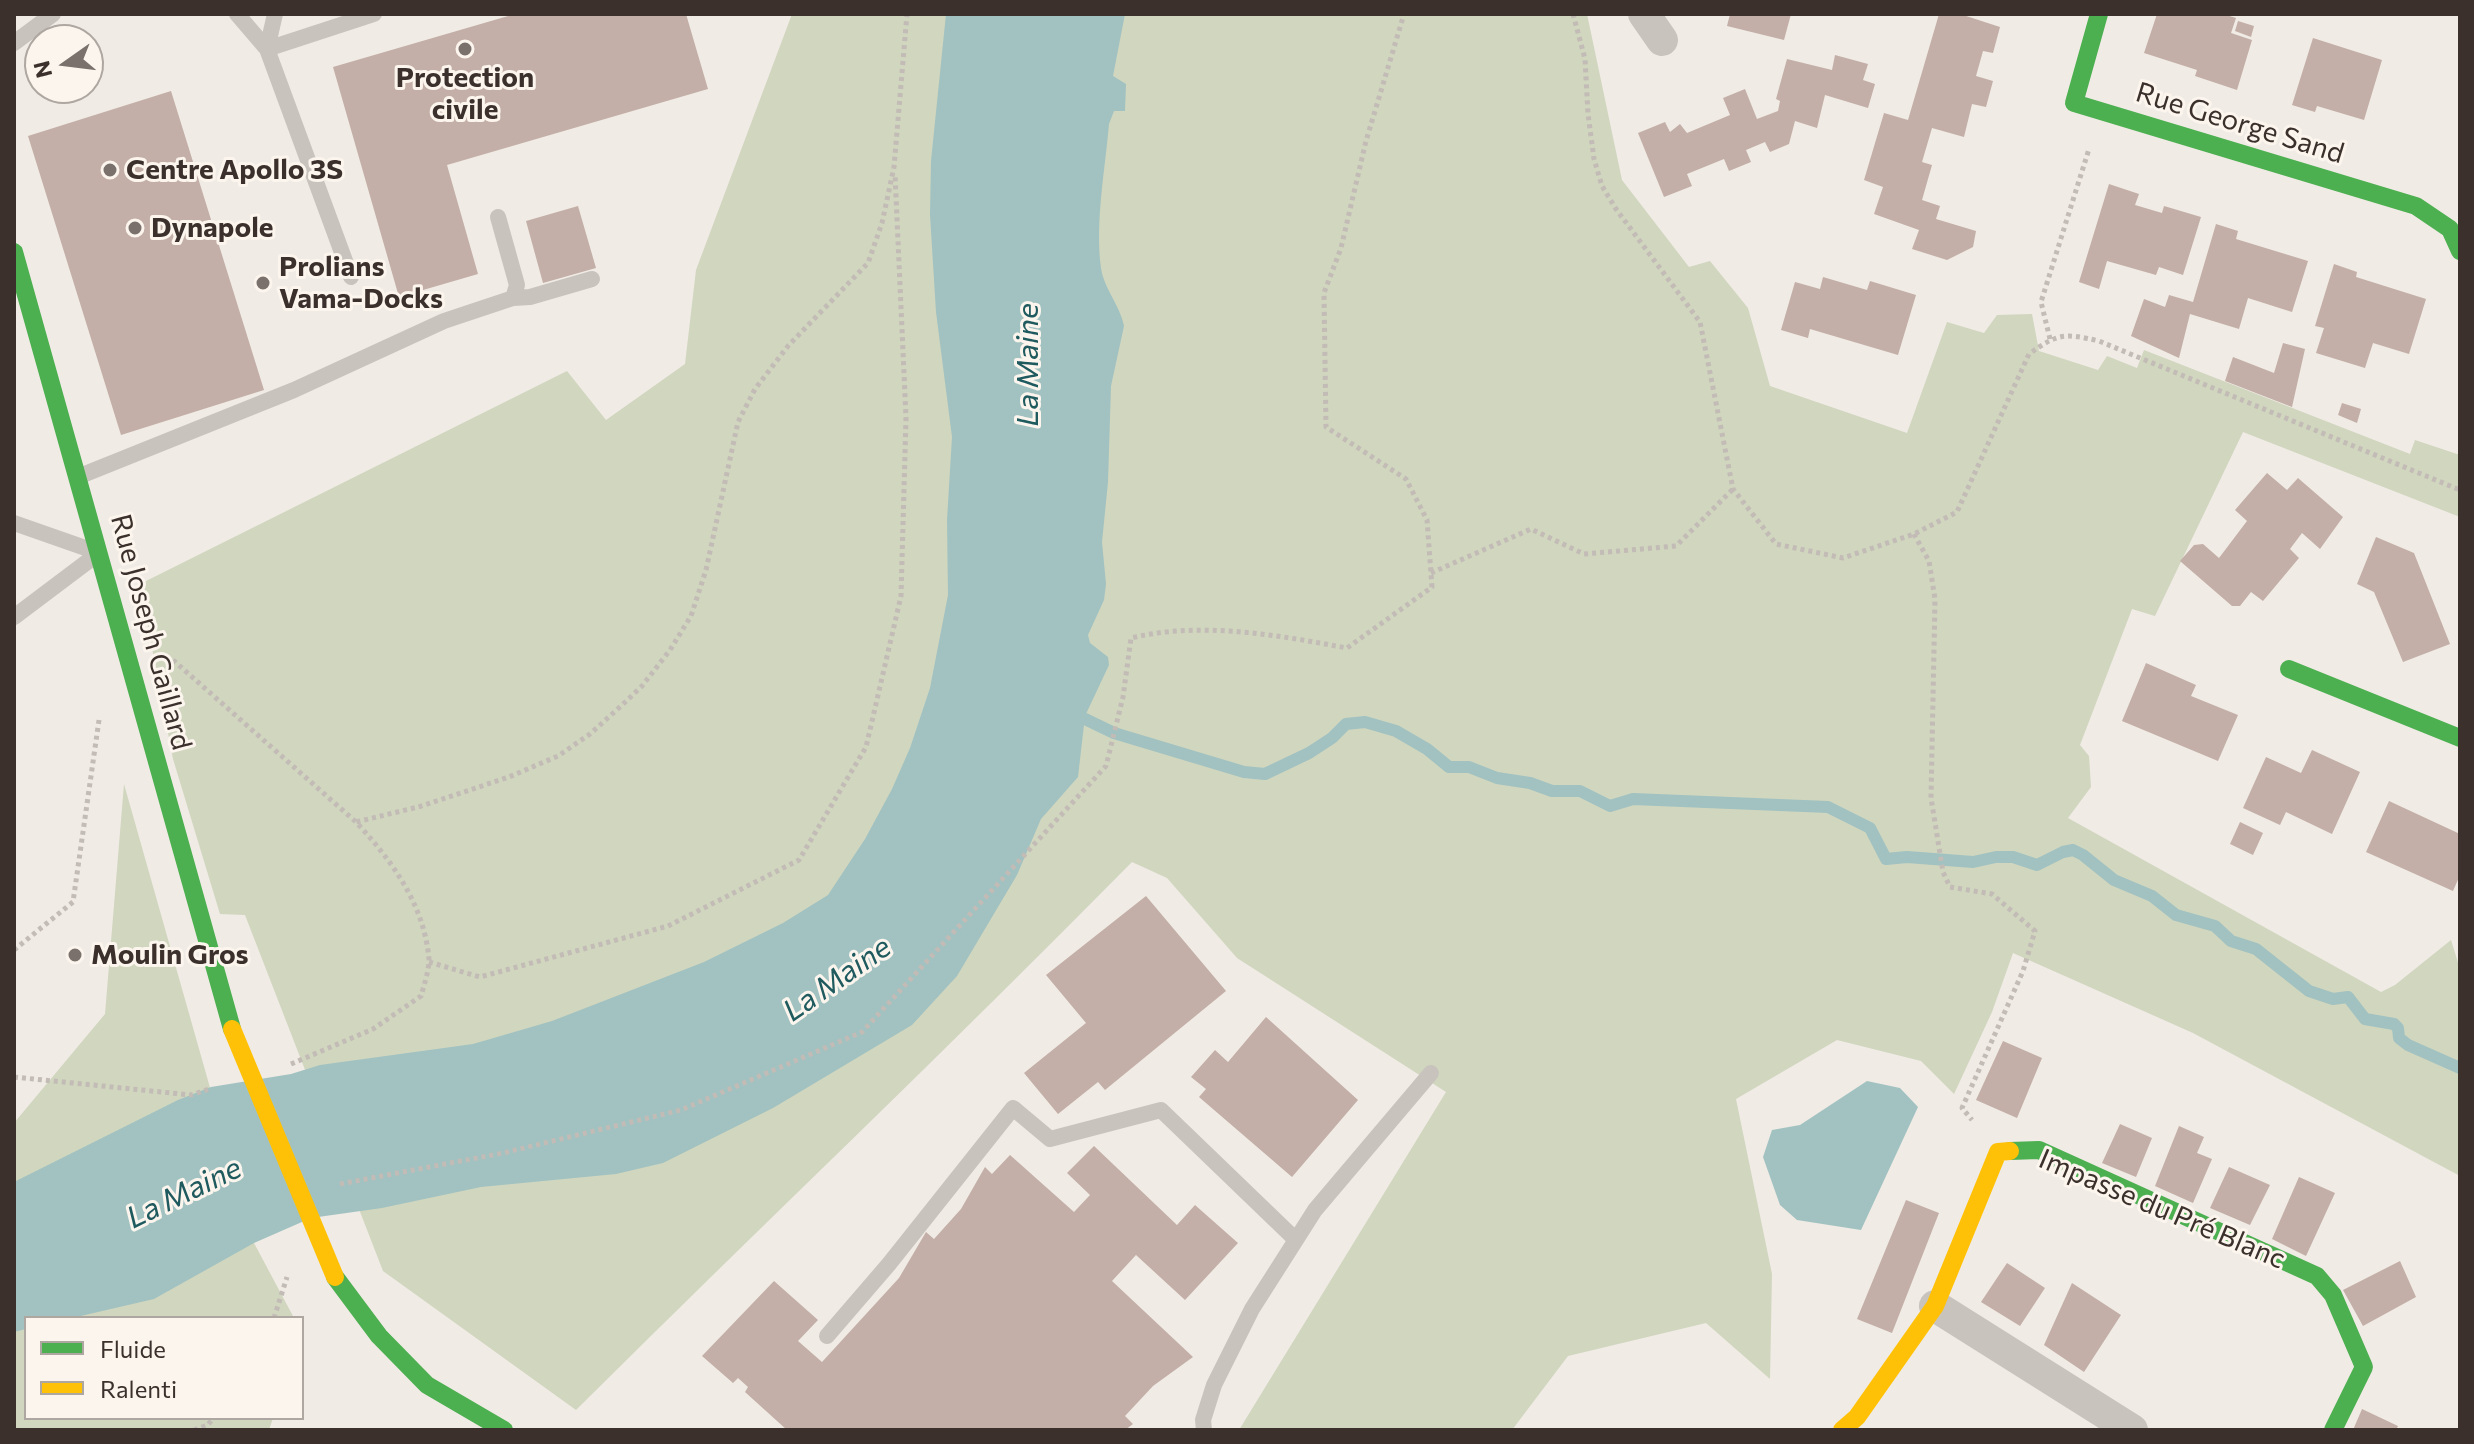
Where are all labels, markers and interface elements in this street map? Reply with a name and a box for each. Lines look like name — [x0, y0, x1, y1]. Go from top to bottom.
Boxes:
north arrow — [24, 24, 104, 104]
marker: Protection civile — [456, 40, 474, 58]
text: N — [27, 58, 57, 81]
place label: Protection civile — [396, 61, 534, 127]
street label: Rue George Sand — [2132, 75, 2348, 171]
place label: Centre Apollo 3S — [126, 153, 343, 187]
marker: Centre Apollo 3S — [101, 161, 119, 179]
place label: Dynapole — [151, 211, 274, 245]
marker: Dynapole — [126, 219, 144, 237]
place label: Prolians Vama-Docks — [279, 250, 443, 316]
marker: Prolians Vama-Docks — [254, 274, 272, 292]
water label: La Maine — [1010, 303, 1046, 427]
street label: Rue Joseph Gaillard — [103, 511, 199, 753]
water label: La Maine — [776, 929, 898, 1029]
place label: Moulin Gros — [91, 938, 249, 972]
marker: Moulin Gros — [66, 946, 84, 964]
street label: Impasse du Pré Blanc — [2034, 1142, 2290, 1276]
water label: La Maine — [121, 1150, 247, 1236]
legend — [24, 1316, 304, 1420]
text: Fluide — [100, 1334, 166, 1363]
text: Ralenti — [100, 1374, 177, 1403]

